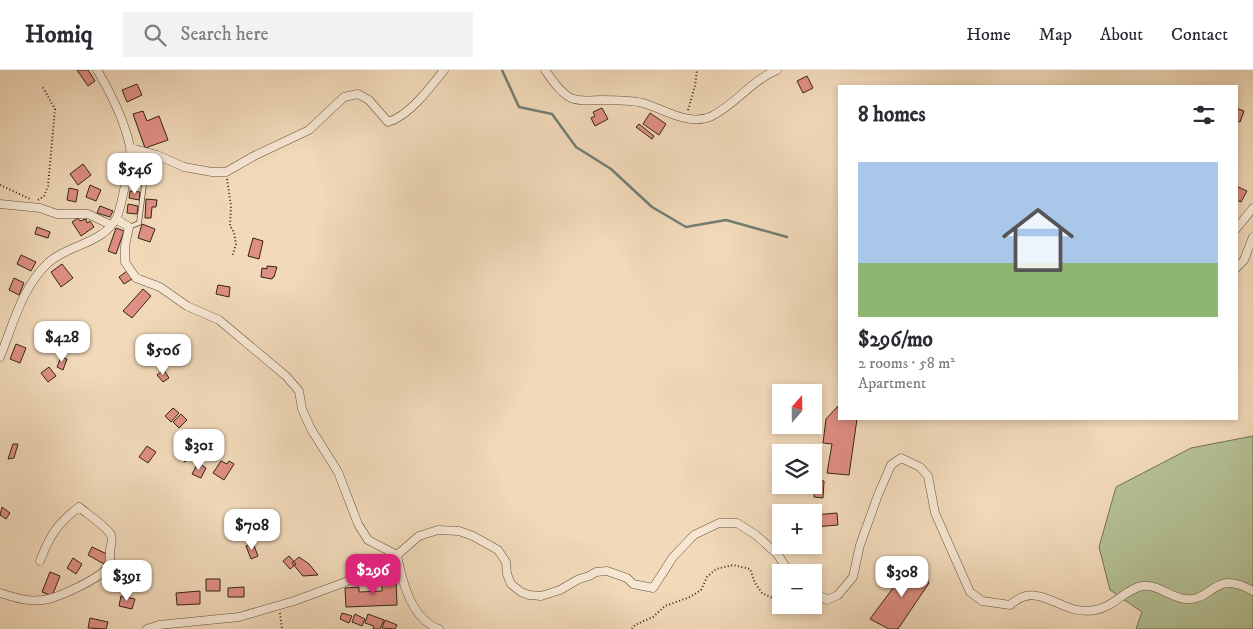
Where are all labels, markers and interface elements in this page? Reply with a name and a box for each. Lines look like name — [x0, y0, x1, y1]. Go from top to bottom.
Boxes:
search box — [123, 12, 473, 57]
text: Homiq — [25, 20, 93, 50]
icon: search — [141, 21, 169, 49]
text: Search here — [181, 23, 268, 46]
text: Home — [966, 24, 1011, 46]
text: Map — [1039, 24, 1072, 46]
text: About — [1100, 24, 1143, 46]
text: Contact — [1171, 24, 1228, 46]
icon: filters — [1190, 101, 1218, 129]
text: 8 homes — [858, 102, 926, 128]
pin: $546 — [105, 152, 165, 195]
text: $546 — [118, 159, 152, 179]
icon: home — [993, 195, 1083, 285]
pin: $428 — [32, 320, 92, 363]
text: $428 — [45, 327, 79, 347]
text: $296/mo — [858, 327, 933, 353]
pin: $506 — [133, 334, 193, 376]
text: $506 — [146, 340, 180, 360]
text: 2 rooms · 58 m² — [858, 353, 955, 373]
text: Apartment — [858, 373, 926, 393]
north arrow — [772, 384, 822, 434]
map controls — [772, 384, 822, 614]
pin: $301 — [169, 428, 229, 471]
text: $301 — [184, 435, 214, 455]
button: layers — [772, 444, 822, 494]
button: + — [772, 504, 822, 554]
pin: $708 — [222, 508, 282, 551]
text: $708 — [235, 515, 269, 535]
pin: $296 — [343, 554, 403, 596]
pin: $308 — [872, 556, 932, 598]
pin: $391 — [97, 560, 157, 602]
text: $296 — [357, 560, 389, 580]
text: $308 — [886, 562, 918, 582]
button: − — [772, 564, 822, 614]
text: $391 — [113, 566, 141, 586]

